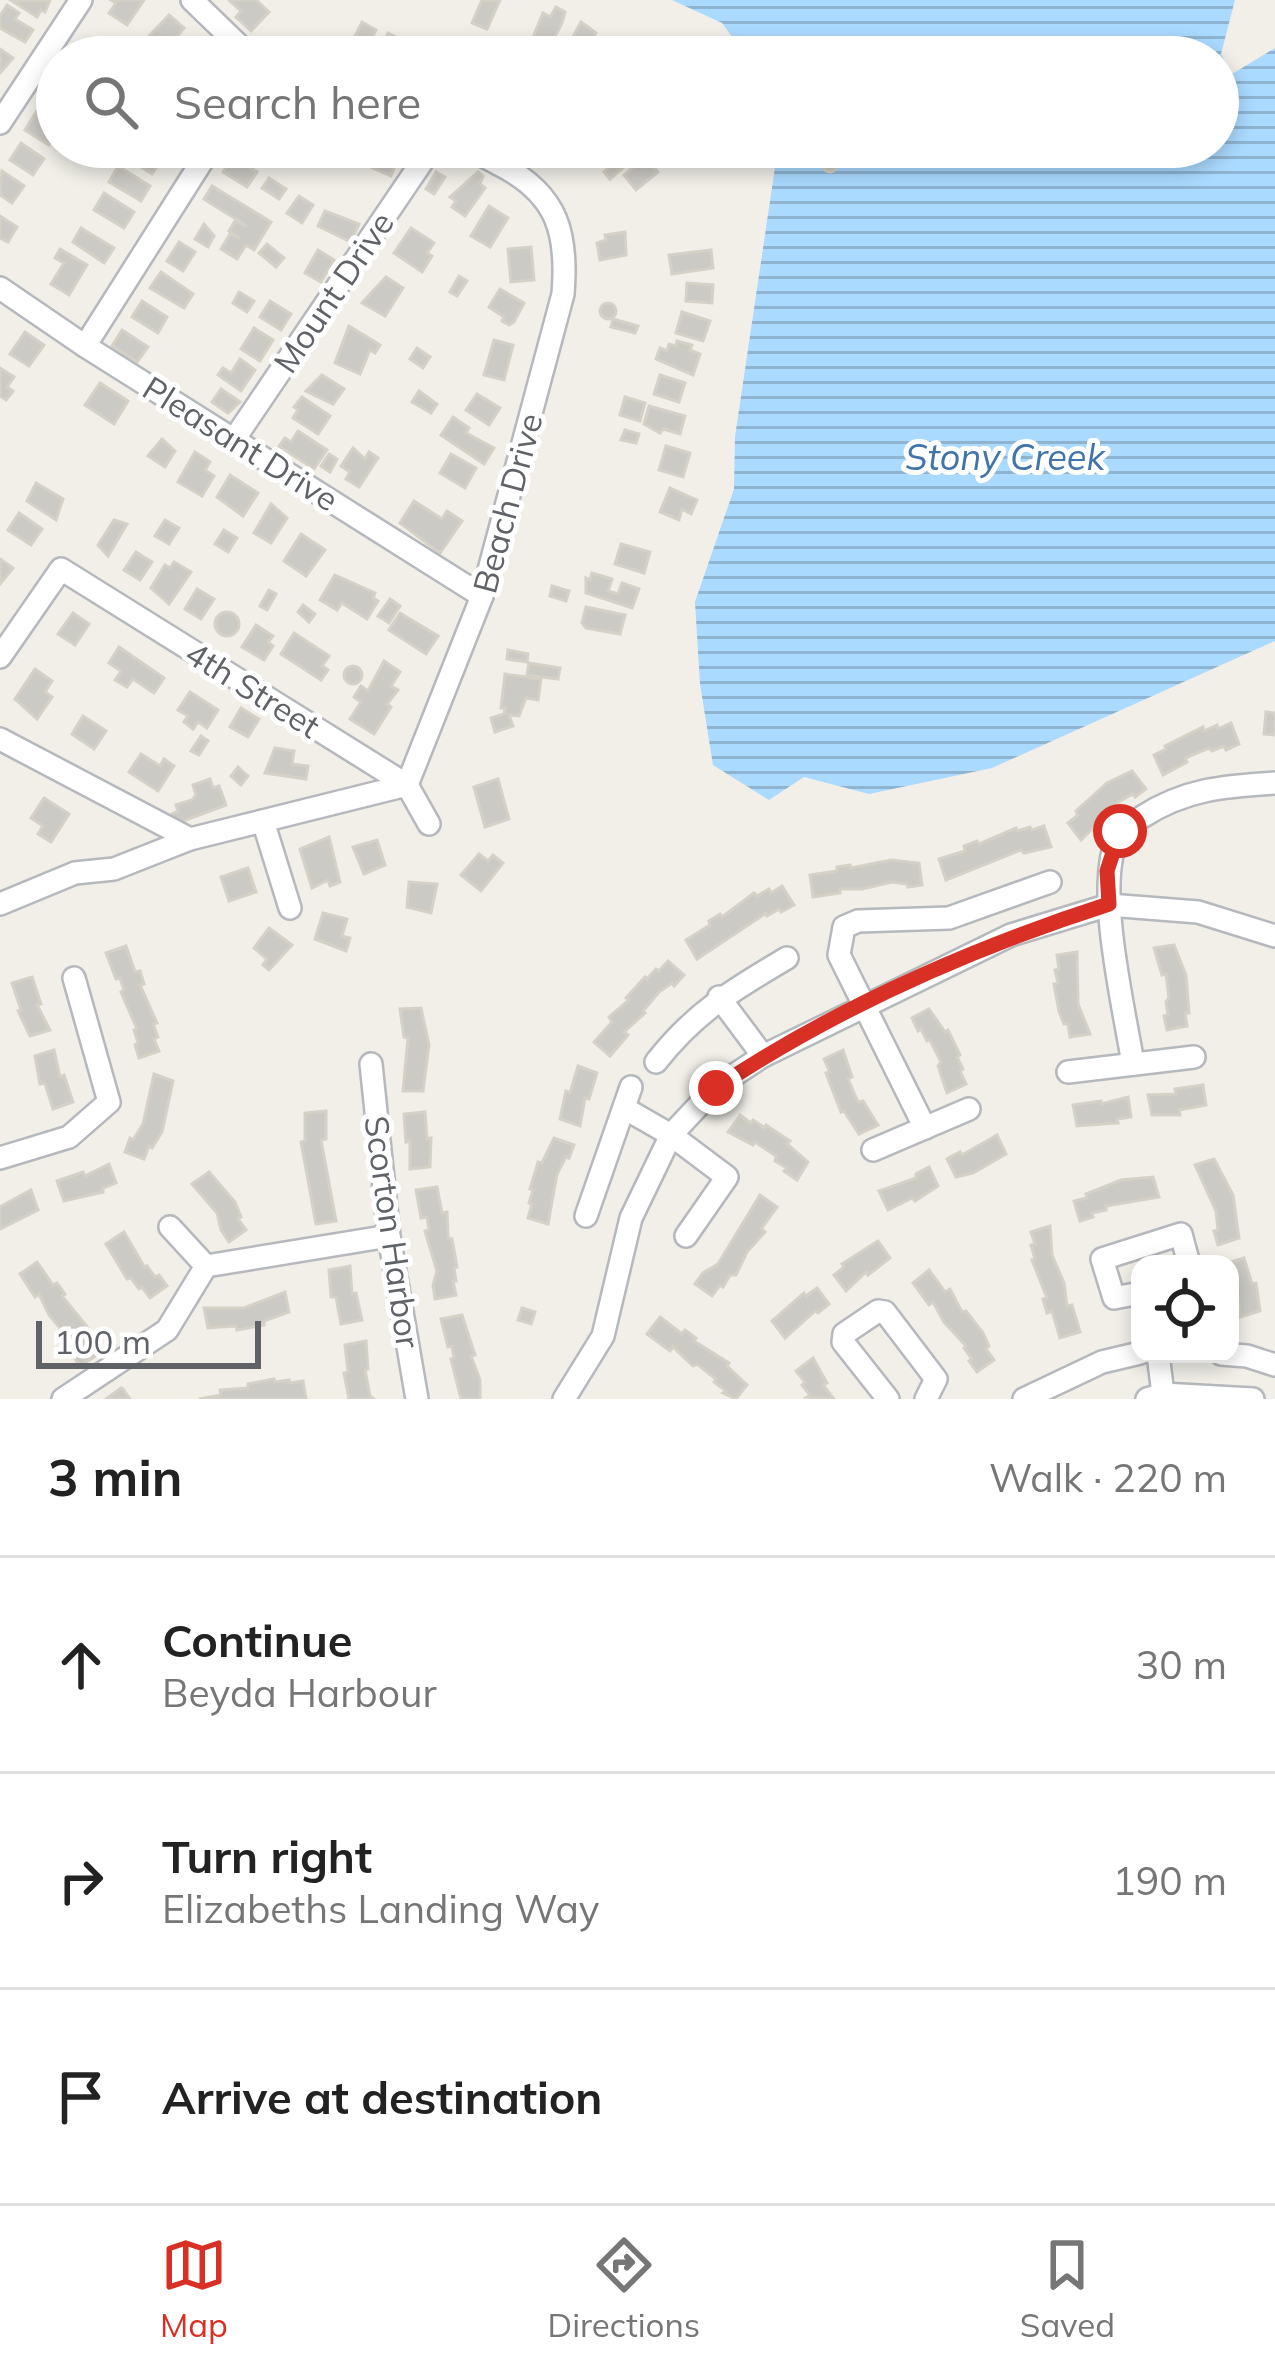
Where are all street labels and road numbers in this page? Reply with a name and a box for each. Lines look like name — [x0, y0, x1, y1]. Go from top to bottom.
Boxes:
street label: Mount Drive — [264, 204, 402, 380]
street label: Pleasant Drive — [136, 367, 346, 519]
street label: Beach Drive — [463, 409, 551, 597]
street label: 4th Street — [178, 632, 328, 746]
street label: Scorton Harbor — [356, 1113, 430, 1351]

